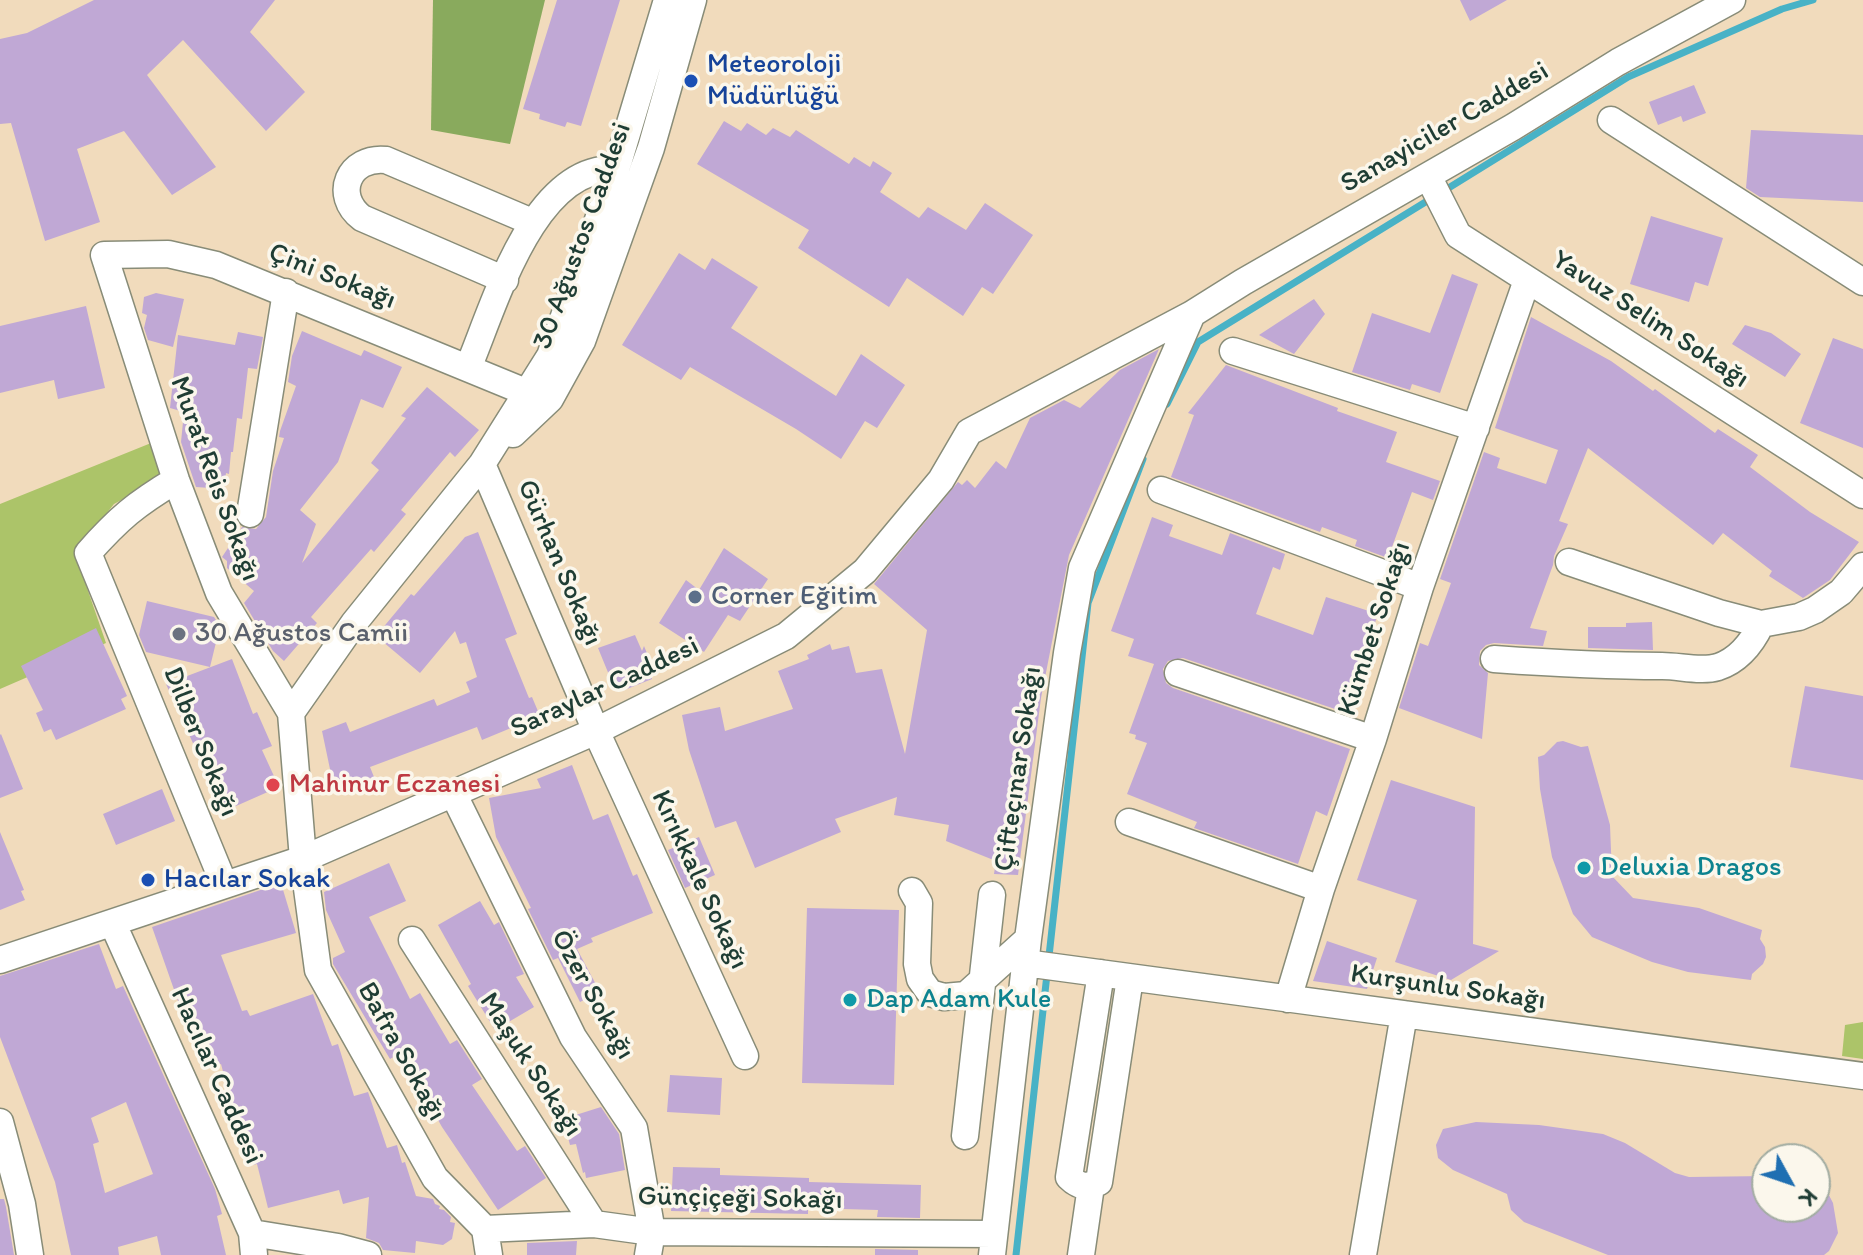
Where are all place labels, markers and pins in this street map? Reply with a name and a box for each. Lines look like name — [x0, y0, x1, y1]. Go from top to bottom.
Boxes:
place label: Meteoroloji Müdürlüğü — [707, 48, 841, 114]
marker: Meteoroloji Müdürlüğü — [682, 72, 700, 90]
place label: Corner Eğitim — [711, 580, 877, 614]
marker: Corner Eğitim — [686, 588, 704, 606]
place label: 30 Ağustos Camii — [195, 617, 408, 651]
marker: 30 Ağustos Camii — [170, 625, 188, 643]
place label: Mahinur Eczanesi — [289, 768, 500, 802]
marker: Mahinur Eczanesi — [264, 776, 282, 794]
place label: Deluxia Dragos — [1600, 851, 1782, 885]
marker: Deluxia Dragos — [1575, 859, 1593, 877]
place label: Hacılar Sokak — [164, 863, 330, 897]
marker: Hacılar Sokak — [139, 871, 157, 889]
place label: Dap Adam Kule — [866, 983, 1051, 1017]
marker: Dap Adam Kule — [841, 991, 859, 1009]

